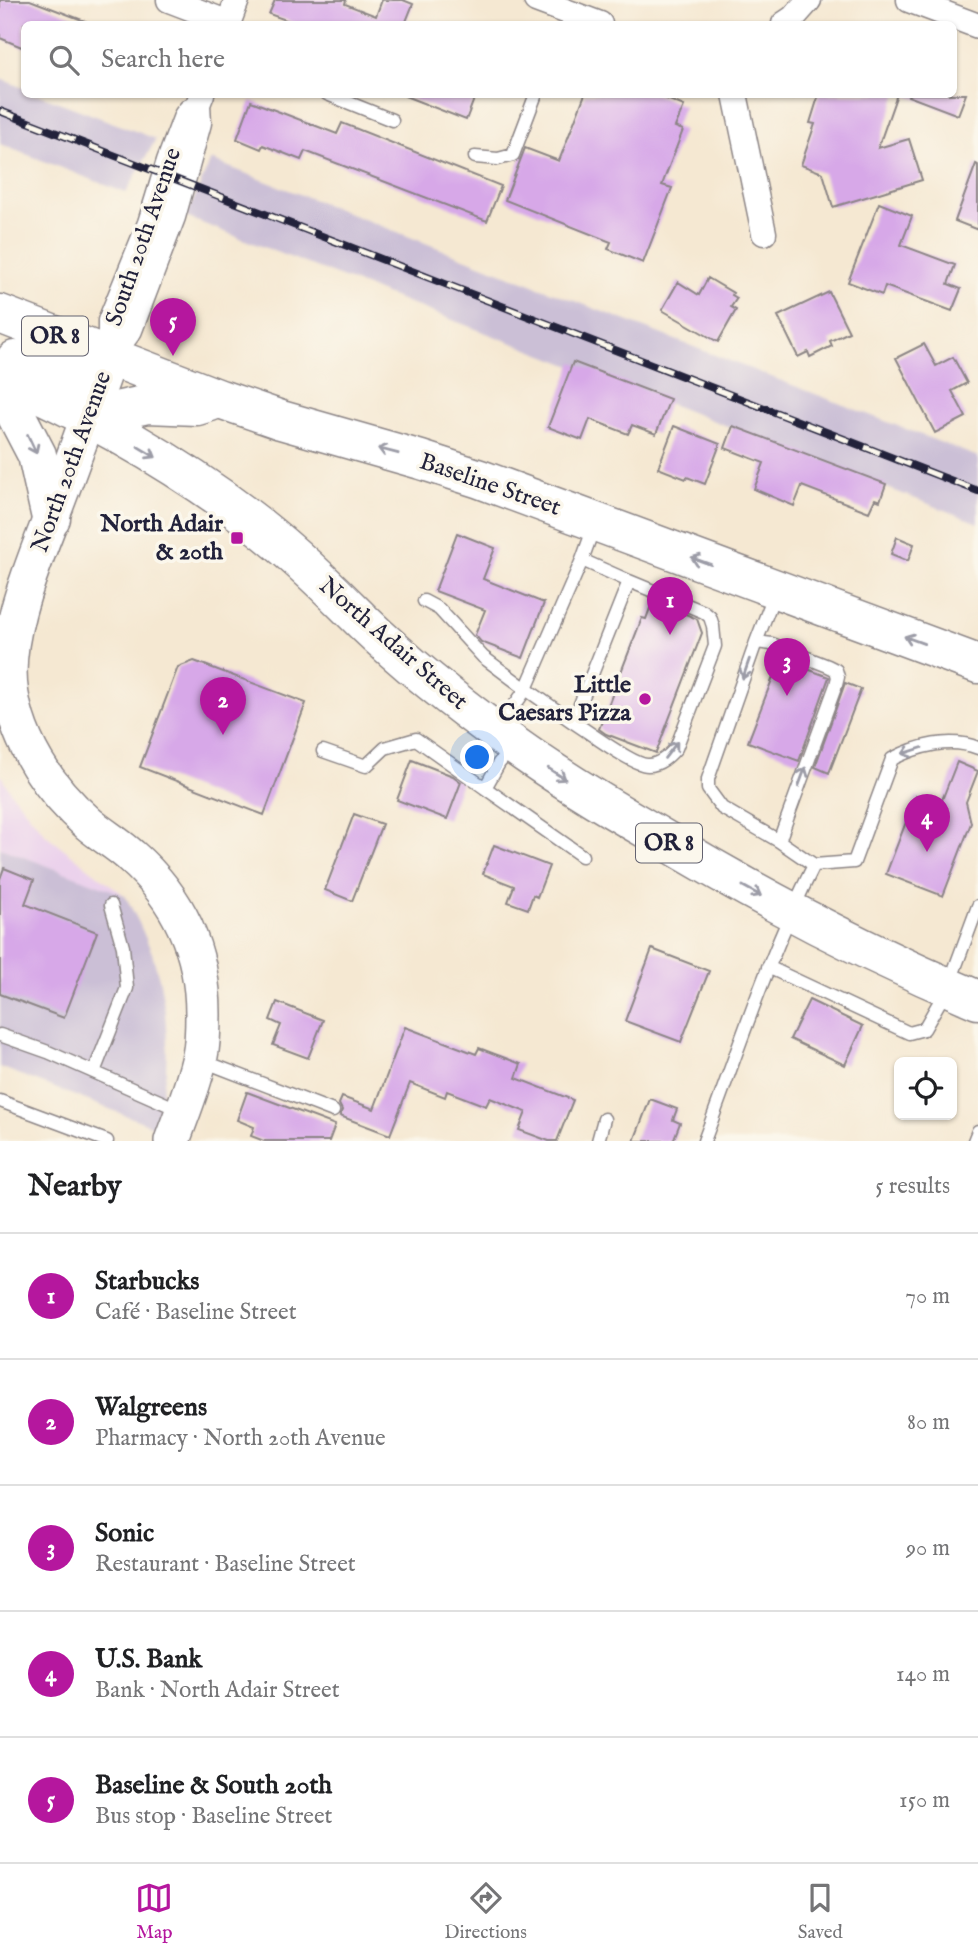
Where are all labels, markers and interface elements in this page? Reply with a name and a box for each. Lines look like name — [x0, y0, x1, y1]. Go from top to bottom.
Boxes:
search box — [21, 21, 957, 98]
icon: search — [45, 41, 83, 79]
text: Search here — [101, 43, 225, 76]
street label: South 20th Avenue — [99, 144, 189, 330]
pin: 5 — [150, 298, 196, 356]
road number: OR 8 — [22, 316, 88, 356]
street label: North 20th Avenue — [25, 367, 119, 557]
one-way arrow — [26, 433, 39, 454]
one-way arrow — [377, 443, 399, 456]
one-way arrow — [137, 446, 157, 460]
street label: Baseline Street — [415, 446, 565, 524]
place label: North Adair & 20th — [99, 509, 223, 568]
marker: North Adair & 20th — [229, 530, 245, 546]
one-way arrow — [690, 554, 712, 566]
street label: North Adair Street — [312, 571, 474, 717]
pin: 1 — [647, 577, 693, 635]
one-way arrow — [904, 633, 926, 646]
pin: 3 — [764, 638, 810, 696]
one-way arrow — [739, 658, 751, 680]
place label: Little Caesars Pizza — [498, 670, 632, 729]
pin: 2 — [200, 677, 246, 735]
marker: Little Caesars Pizza — [637, 691, 653, 707]
your location — [460, 740, 494, 774]
one-way arrow — [663, 741, 679, 759]
one-way arrow — [901, 746, 923, 758]
one-way arrow — [797, 766, 810, 788]
one-way arrow — [547, 767, 566, 781]
pin: 4 — [904, 794, 950, 852]
road number: OR 8 — [636, 824, 702, 862]
one-way arrow — [741, 885, 762, 898]
map controls — [894, 1057, 957, 1120]
button: locate — [894, 1057, 957, 1120]
text: Nearby — [28, 1168, 121, 1206]
text: 5 results — [875, 1172, 950, 1201]
text: Starbucks — [95, 1265, 200, 1298]
text: 1 — [47, 1282, 55, 1311]
text: 70 m — [905, 1282, 950, 1311]
text: Café · Baseline Street — [95, 1298, 297, 1327]
text: Walgreens — [95, 1391, 207, 1424]
text: 2 — [46, 1408, 56, 1437]
text: 80 m — [907, 1408, 950, 1437]
text: Pharmacy · North 20th Avenue — [95, 1424, 386, 1453]
text: Sonic — [95, 1517, 154, 1550]
text: 3 — [47, 1534, 55, 1563]
text: 90 m — [906, 1534, 950, 1563]
text: Restaurant · Baseline Street — [95, 1550, 356, 1579]
text: U.S. Bank — [95, 1643, 202, 1676]
text: 4 — [45, 1660, 57, 1689]
text: 140 m — [896, 1660, 950, 1689]
text: Bank · North Adair Street — [95, 1676, 340, 1705]
text: Baseline & South 20th — [95, 1769, 332, 1802]
text: 5 — [47, 1786, 55, 1815]
text: 150 m — [899, 1786, 950, 1815]
text: Bus stop · Baseline Street — [95, 1802, 332, 1831]
tab: Map — [135, 1879, 173, 1945]
tab: Directions — [444, 1879, 527, 1945]
tab: Saved — [798, 1879, 843, 1945]

